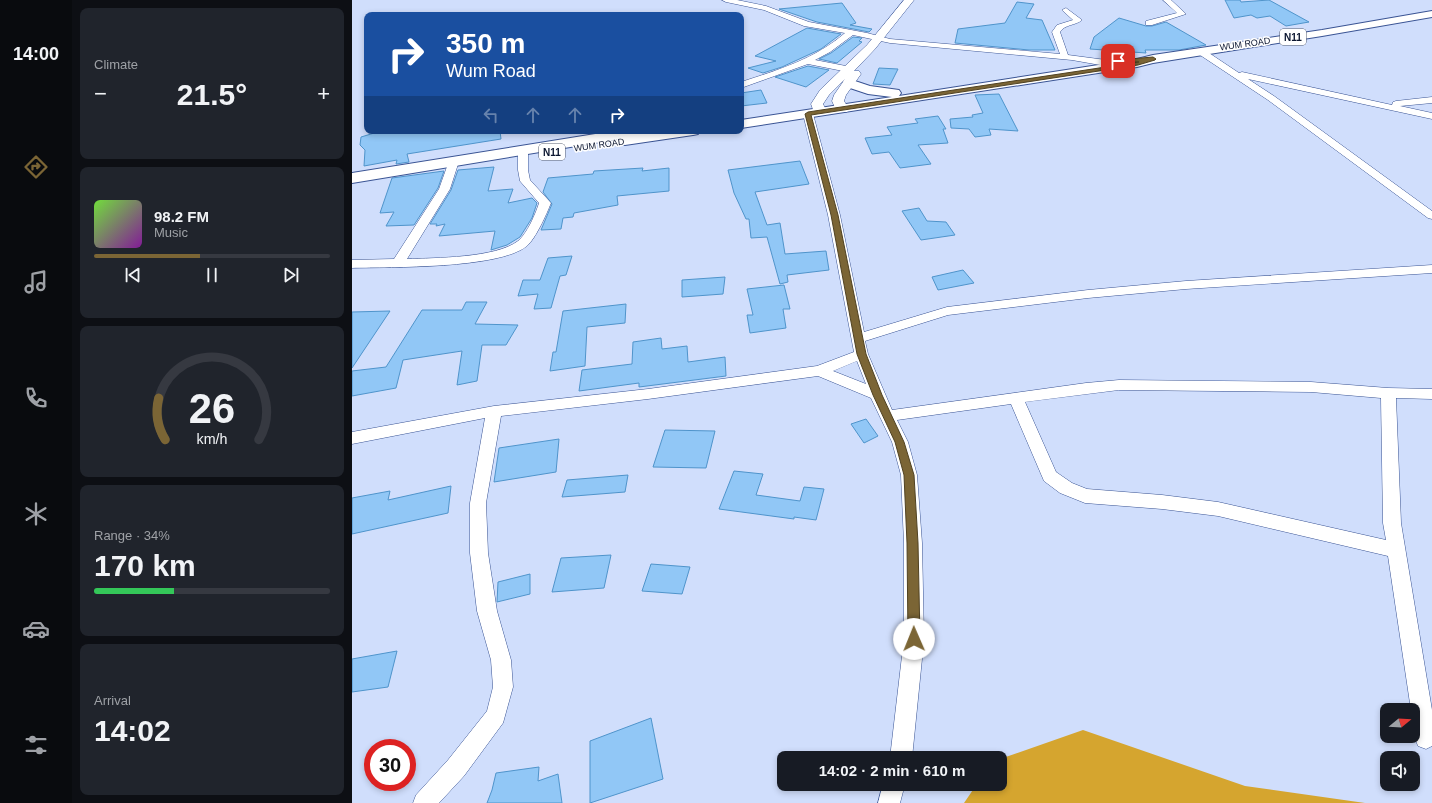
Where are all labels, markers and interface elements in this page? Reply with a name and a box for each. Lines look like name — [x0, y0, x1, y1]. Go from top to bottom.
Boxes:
icon: right — [380, 28, 432, 80]
text: 350 m — [446, 28, 525, 59]
road number: N11 — [1280, 29, 1306, 45]
street label: WUM ROAD — [1219, 35, 1271, 53]
text: 14:00 — [13, 44, 59, 64]
pin — [1101, 44, 1135, 78]
icon: arrive — [1107, 50, 1129, 72]
text: Climate — [94, 57, 138, 72]
text: Wum Road — [446, 61, 536, 81]
text: 21.5° — [177, 78, 247, 111]
text: − — [94, 81, 107, 106]
text: + — [317, 81, 330, 106]
icon: left — [480, 104, 502, 126]
icon: ahead — [522, 104, 544, 126]
icon: ahead — [564, 104, 586, 126]
icon: right — [606, 104, 628, 126]
street label: WUM ROAD — [573, 136, 625, 154]
road number: N11 — [539, 144, 565, 160]
icon: directions — [22, 153, 50, 181]
text: 98.2 FM — [154, 208, 209, 225]
text: Music — [154, 225, 188, 240]
icon: previous — [122, 264, 144, 286]
icon: pause — [201, 264, 223, 286]
icon: next — [280, 264, 302, 286]
icon: music — [22, 268, 50, 296]
icon: phone — [22, 384, 50, 412]
text: 26 — [189, 384, 235, 431]
text: km/h — [197, 430, 228, 446]
icon: climate — [22, 500, 50, 528]
text: Range · 34% — [94, 528, 170, 543]
text: 170 km — [94, 549, 196, 582]
icon: car — [22, 615, 50, 643]
position arrow — [893, 618, 935, 660]
text: Arrival — [94, 693, 131, 708]
north arrow — [1380, 703, 1420, 743]
map controls — [1380, 703, 1420, 791]
text: 14:02 — [94, 714, 171, 747]
icon: filters — [22, 731, 50, 759]
speed limit sign: 30 — [364, 739, 416, 791]
button: sound — [1380, 751, 1420, 791]
text: 14:02 · 2 min · 610 m — [819, 762, 965, 779]

